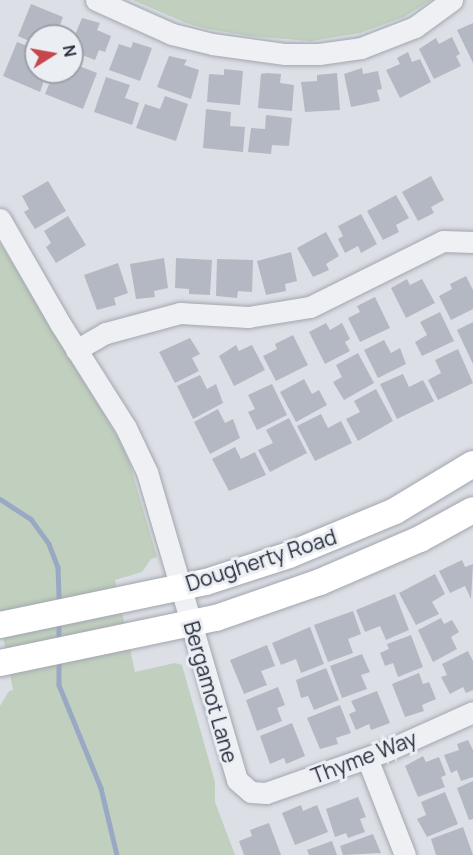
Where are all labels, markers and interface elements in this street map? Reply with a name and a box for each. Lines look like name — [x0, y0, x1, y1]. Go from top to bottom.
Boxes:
north arrow — [24, 24, 84, 84]
text: N — [58, 43, 82, 59]
street label: Dougherty Road — [183, 524, 339, 596]
street label: Bergamot Lane — [179, 618, 243, 766]
street label: Thyme Way — [308, 725, 420, 789]

